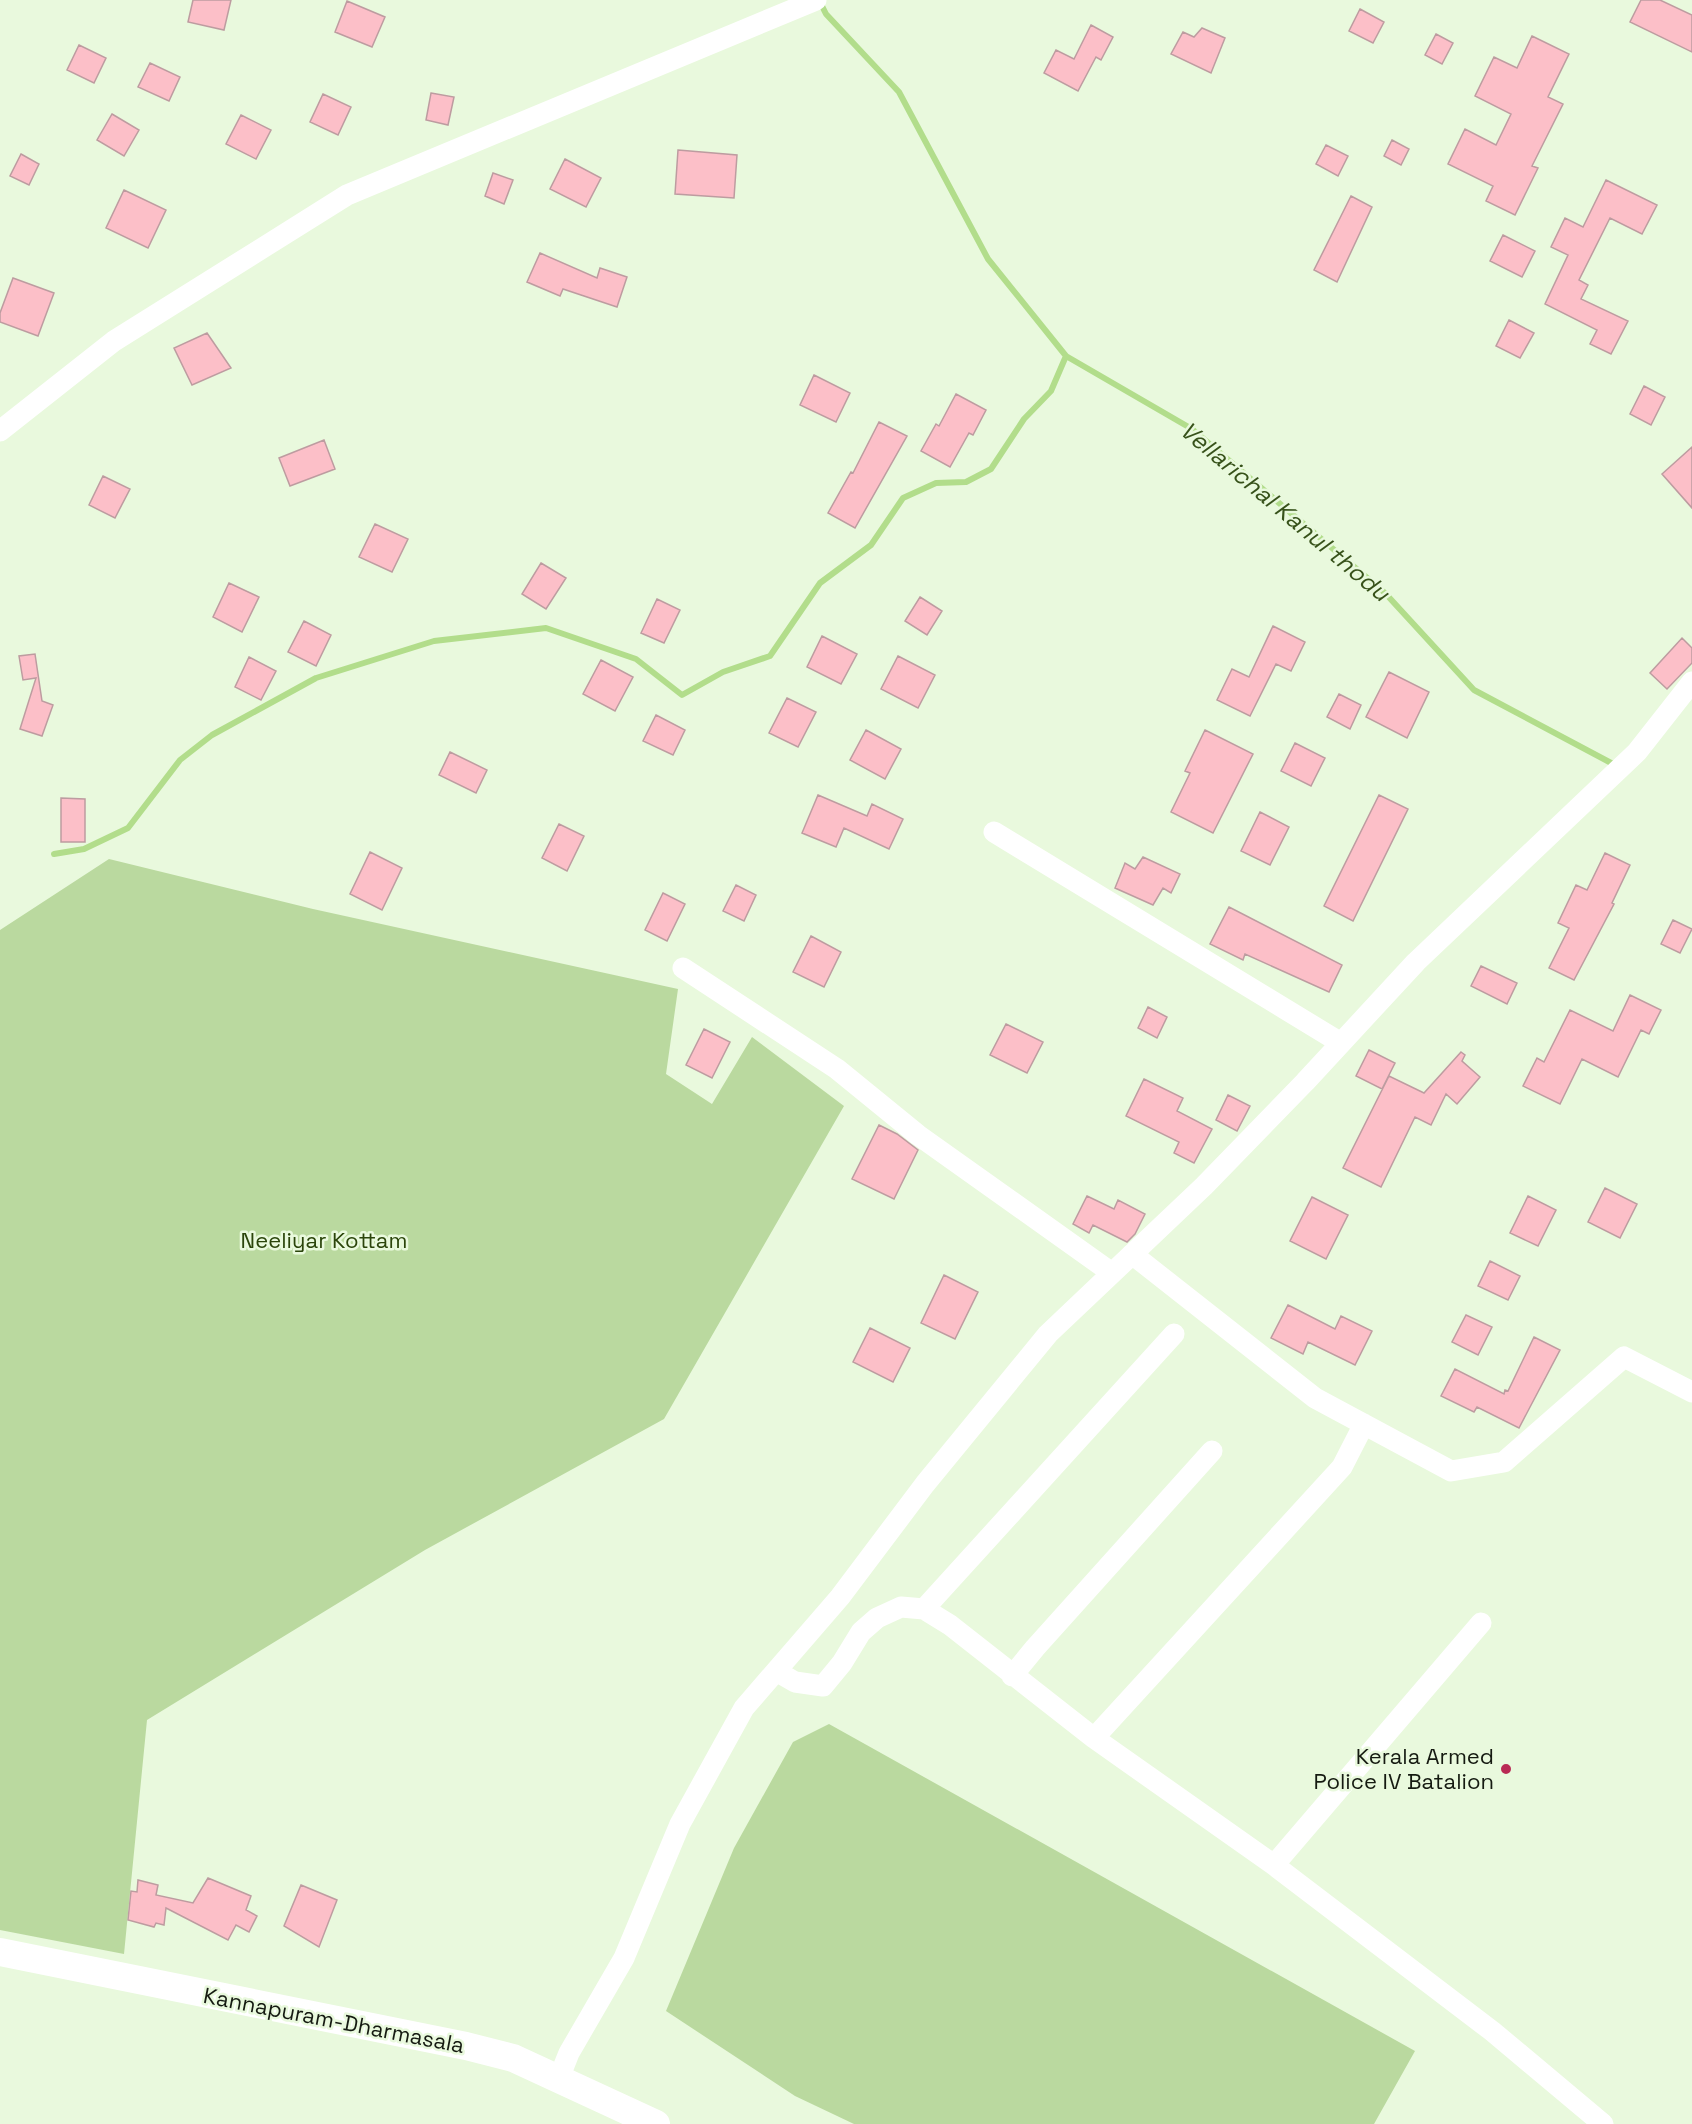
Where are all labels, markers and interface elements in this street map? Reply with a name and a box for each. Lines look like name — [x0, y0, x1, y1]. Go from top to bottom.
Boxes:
water label: Vellarichal Kanul thodu — [1174, 414, 1397, 609]
park label: Neeliyar Kottam — [241, 1226, 407, 1254]
place label: Kerala Armed Police IV Batalion — [1314, 1742, 1494, 1795]
marker: Kerala Armed Police IV Batalion — [1499, 1762, 1513, 1776]
street label: Kannapuram-Dharmasala — [201, 1981, 467, 2059]

